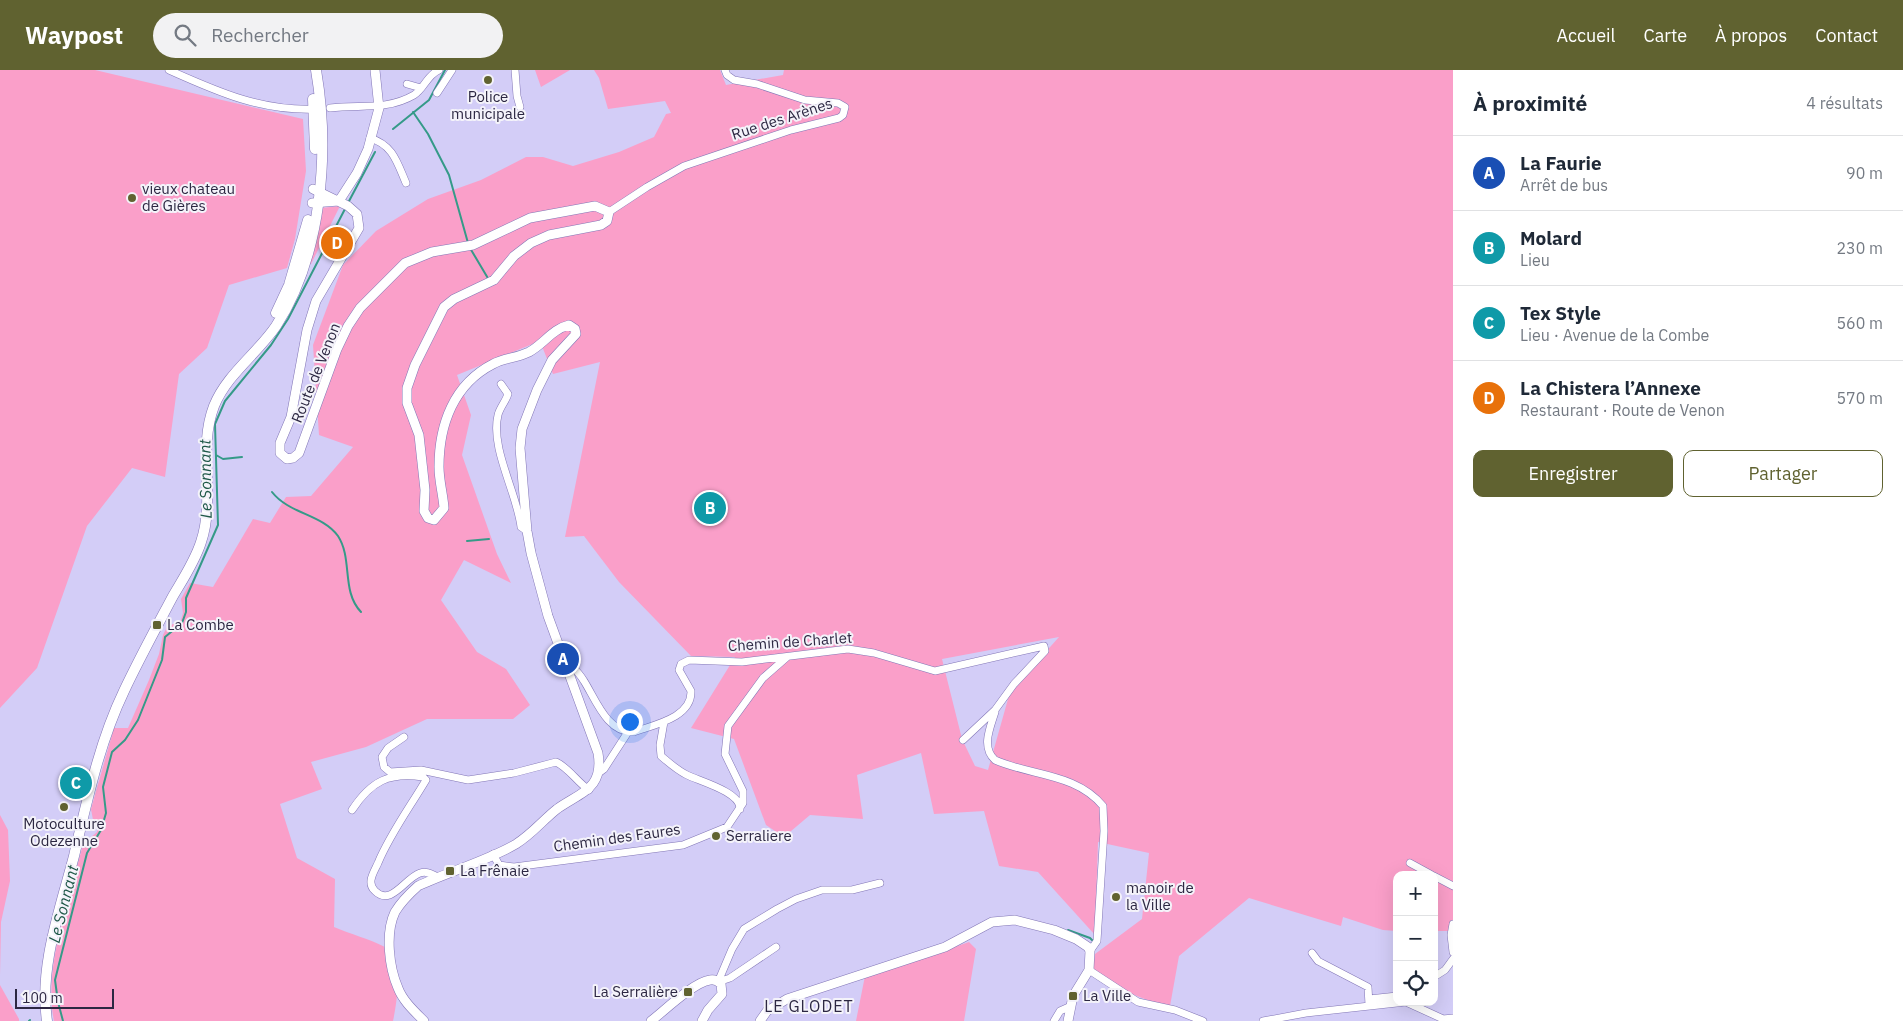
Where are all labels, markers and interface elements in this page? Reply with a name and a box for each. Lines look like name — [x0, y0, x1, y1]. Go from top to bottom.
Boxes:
search box — [153, 13, 503, 58]
text: Waypost — [25, 19, 123, 51]
icon: search — [171, 21, 199, 49]
text: Rechercher — [211, 23, 309, 47]
text: Accueil — [1556, 24, 1615, 47]
text: Carte — [1643, 24, 1687, 47]
text: À propos — [1715, 24, 1787, 47]
text: Contact — [1815, 24, 1878, 47]
marker: Police municipale — [482, 74, 494, 86]
place label: Police municipale — [451, 87, 525, 123]
text: À proximité — [1473, 89, 1587, 117]
street label: Rue des Arènes — [729, 93, 835, 144]
text: 4 résultats — [1806, 93, 1883, 113]
text: La Faurie — [1520, 151, 1602, 175]
text: A — [1484, 163, 1494, 183]
text: 90 m — [1846, 163, 1883, 183]
text: Arrêt de bus — [1520, 175, 1608, 195]
place label: vieux chateau de Gières — [142, 179, 235, 215]
marker: vieux chateau de Gières — [126, 192, 138, 204]
pin: D — [321, 224, 353, 262]
text: Molard — [1520, 226, 1582, 250]
text: B — [1484, 238, 1494, 258]
text: 230 m — [1836, 238, 1883, 258]
text: Lieu — [1520, 250, 1550, 270]
text: Tex Style — [1520, 301, 1601, 325]
text: C — [1484, 313, 1494, 333]
text: 560 m — [1836, 313, 1883, 333]
street label: Route de Venon — [287, 320, 344, 426]
text: Lieu · Avenue de la Combe — [1520, 325, 1709, 345]
text: La Chistera l’Annexe — [1520, 376, 1701, 400]
text: D — [1483, 388, 1495, 408]
text: 570 m — [1836, 388, 1883, 408]
text: Restaurant · Route de Venon — [1520, 400, 1725, 420]
water label: Le Sonnant — [194, 438, 216, 519]
button: Enregistrer — [1473, 450, 1673, 497]
button: Partager — [1683, 450, 1883, 497]
pin: B — [694, 489, 726, 527]
place label: La Combe — [167, 615, 234, 634]
marker: La Combe — [151, 619, 163, 631]
street label: Chemin de Charlet — [727, 628, 853, 655]
pin: A — [547, 640, 579, 678]
your location — [617, 709, 643, 735]
pin: C — [60, 764, 92, 802]
marker: Motoculture Odezenne — [58, 801, 70, 813]
place label: Motoculture Odezenne — [23, 814, 105, 850]
street label: Chemin des Faures — [552, 819, 682, 856]
place label: Serraliere — [726, 826, 792, 845]
marker: Serraliere — [710, 830, 722, 842]
place label: La Frênaie — [460, 861, 529, 880]
water label: Le Sonnant — [44, 862, 82, 945]
marker: La Frênaie — [444, 865, 456, 877]
map controls — [1393, 871, 1438, 1006]
button: + — [1393, 871, 1438, 916]
place label: manoir de la Ville — [1126, 878, 1194, 914]
marker: manoir de la Ville — [1110, 891, 1122, 903]
button: − — [1393, 916, 1438, 961]
button: locate — [1393, 961, 1438, 1006]
place label: La Serralière — [593, 982, 678, 1001]
scale bar — [15, 986, 114, 1009]
marker: La Serralière — [682, 986, 694, 998]
place label: La Ville — [1083, 986, 1131, 1005]
text: 100 m — [22, 989, 63, 1007]
marker: La Ville — [1067, 990, 1079, 1002]
district label: LE GLODET — [764, 996, 854, 1016]

